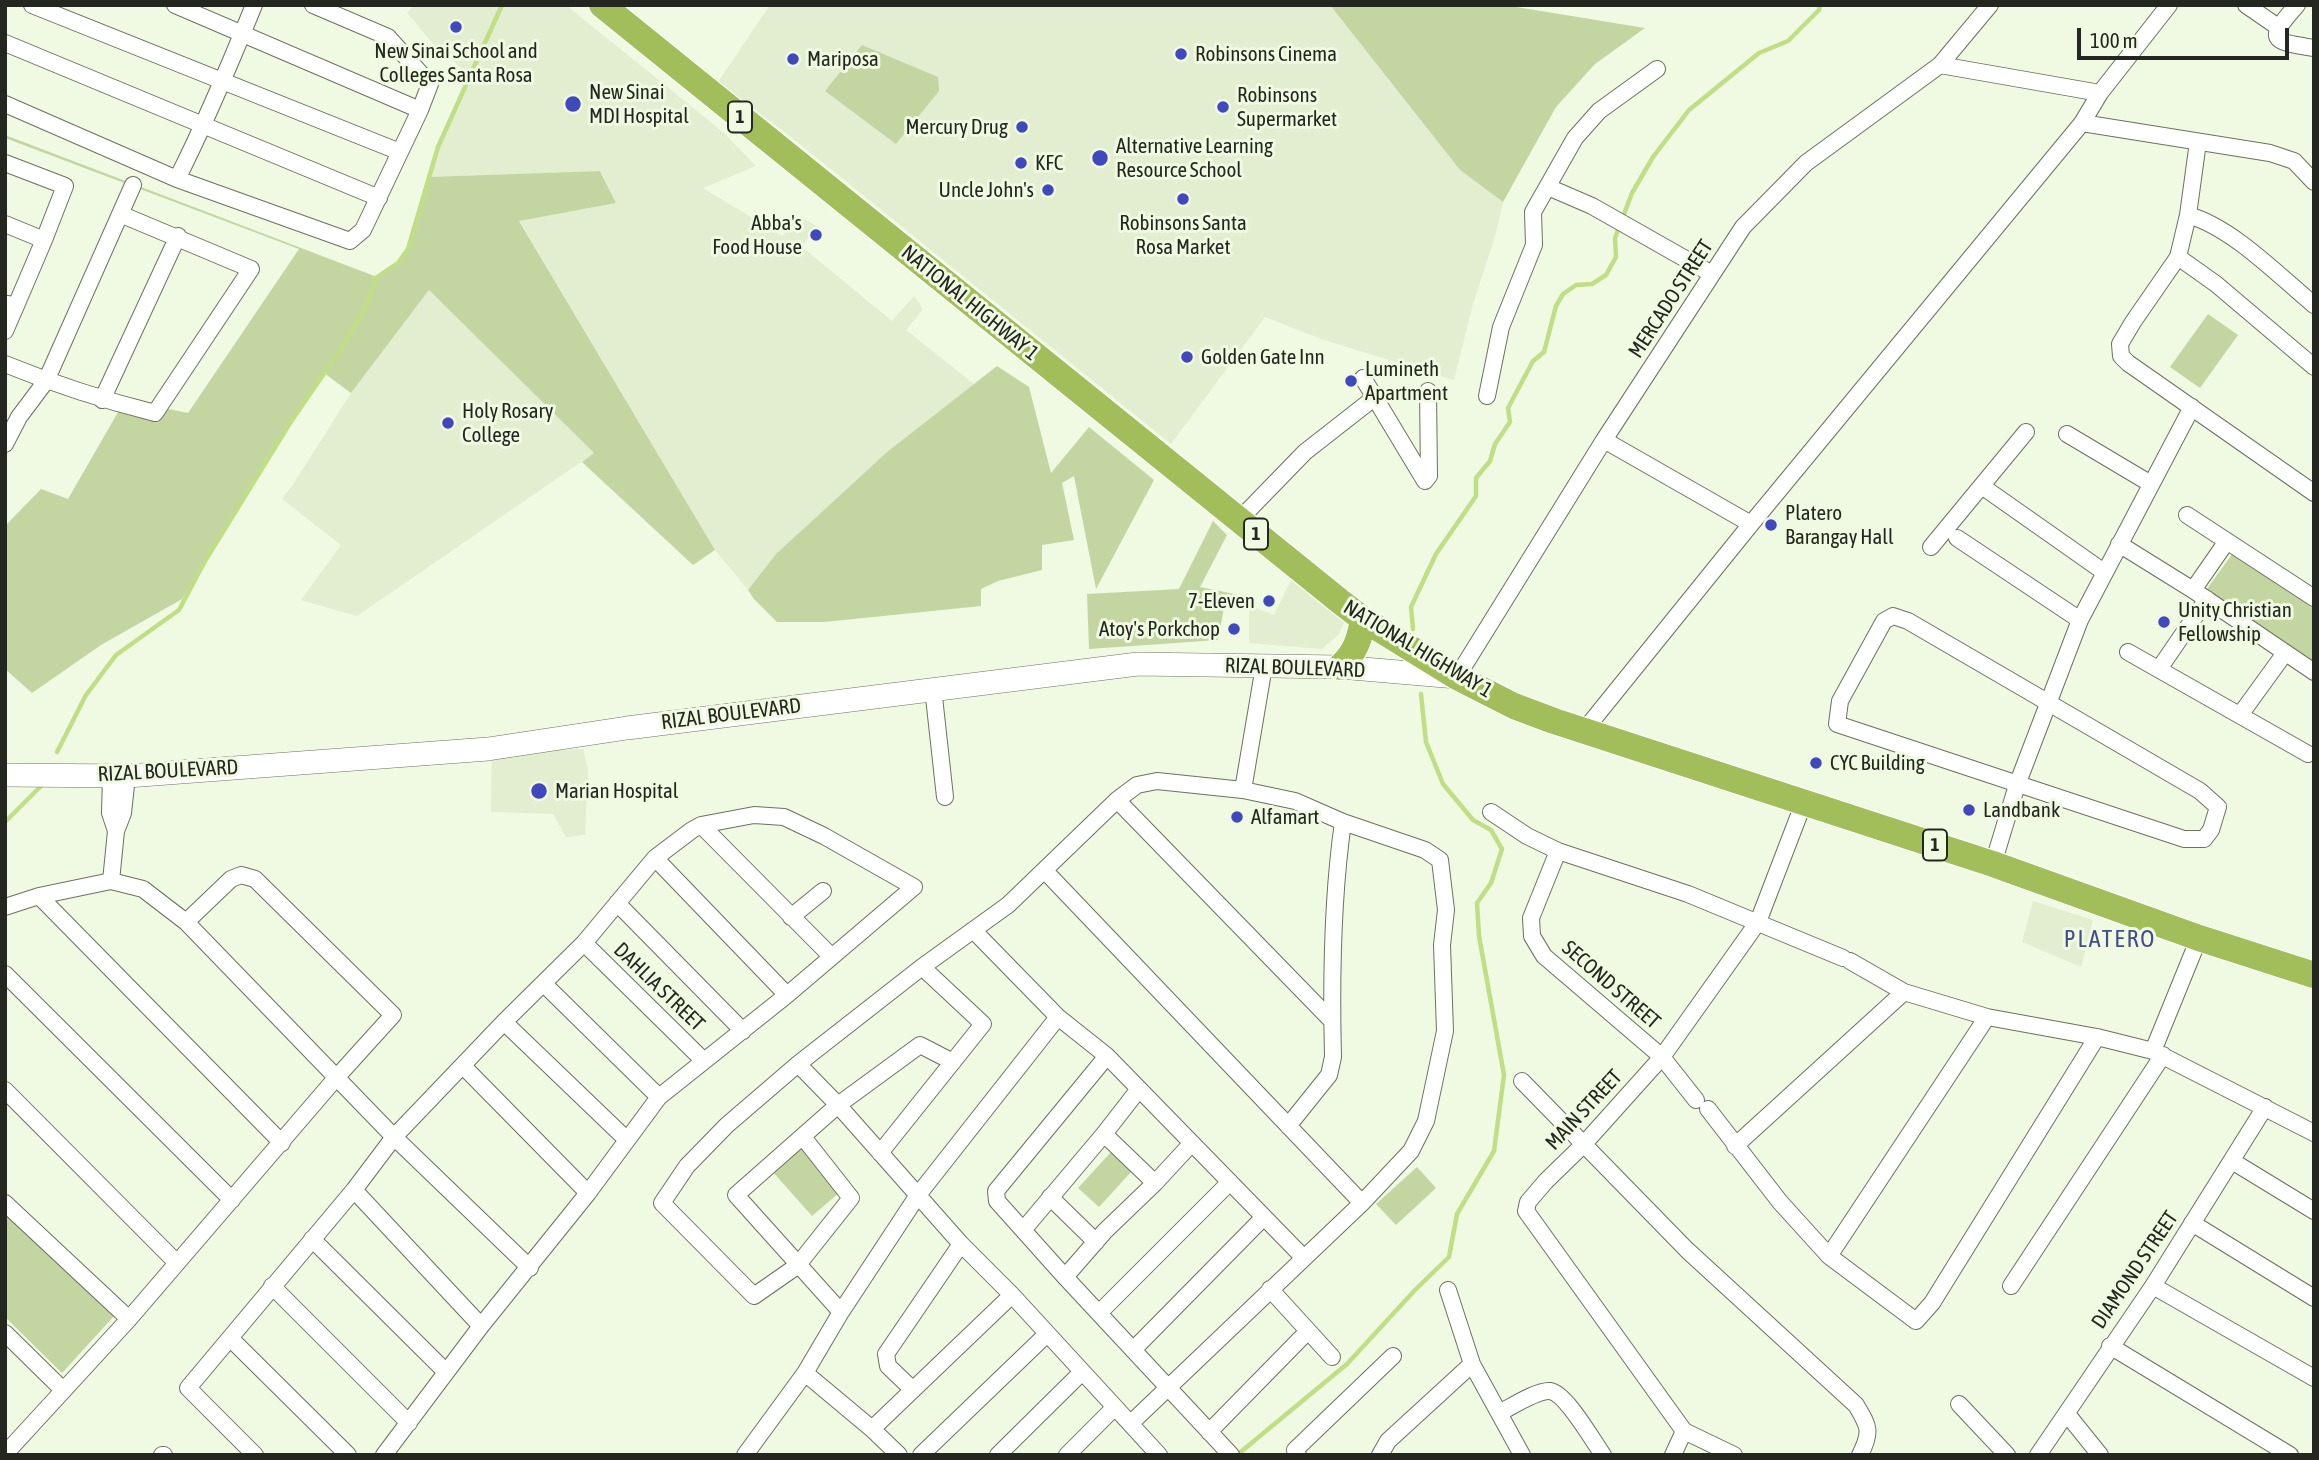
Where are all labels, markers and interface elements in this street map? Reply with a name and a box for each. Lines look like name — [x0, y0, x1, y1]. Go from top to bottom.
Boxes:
scale bar — [2081, 14, 2293, 58]
marker: New Sinai School and Colleges Santa Rosa — [448, 19, 464, 35]
text: 100 m — [2090, 28, 2138, 52]
place label: New Sinai School and Colleges Santa Rosa — [374, 38, 538, 88]
place label: Robinsons Cinema — [1195, 41, 1337, 67]
place label: Mariposa — [807, 46, 879, 72]
marker: Robinsons Cinema — [1173, 46, 1189, 62]
marker: Mariposa — [785, 51, 801, 67]
place label: New Sinai MDI Hospital — [589, 79, 689, 129]
place label: Robinsons Supermarket — [1237, 82, 1337, 132]
marker: New Sinai MDI Hospital — [563, 94, 583, 114]
marker: Robinsons Supermarket — [1215, 99, 1231, 115]
road number: 1 — [728, 102, 752, 132]
place label: Mercury Drug — [905, 114, 1008, 140]
marker: Mercury Drug — [1014, 119, 1030, 135]
place label: Alternative Learning Resource School — [1116, 133, 1273, 183]
marker: Alternative Learning Resource School — [1090, 148, 1110, 168]
place label: KFC — [1035, 150, 1063, 176]
marker: KFC — [1013, 155, 1029, 171]
place label: Uncle John's — [938, 177, 1034, 203]
marker: Uncle John's — [1040, 182, 1056, 198]
marker: Robinsons Santa Rosa Market — [1175, 191, 1191, 207]
place label: Abba's Food House — [712, 210, 802, 260]
place label: Robinsons Santa Rosa Market — [1119, 210, 1247, 260]
marker: Abba's Food House — [808, 227, 824, 243]
street label: MERCADO STREET — [1624, 235, 1718, 363]
street label: NATIONAL HIGHWAY 1 — [896, 240, 1044, 366]
place label: Golden Gate Inn — [1201, 344, 1325, 370]
marker: Golden Gate Inn — [1179, 349, 1195, 365]
place label: Lumineth Apartment — [1365, 356, 1448, 406]
marker: Lumineth Apartment — [1343, 373, 1359, 389]
place label: Holy Rosary College — [462, 398, 553, 448]
marker: Holy Rosary College — [440, 415, 456, 431]
place label: Platero Barangay Hall — [1785, 500, 1893, 550]
marker: Platero Barangay Hall — [1763, 517, 1779, 533]
road number: 1 — [1244, 519, 1268, 550]
place label: 7-Eleven — [1188, 588, 1255, 614]
marker: 7-Eleven — [1261, 593, 1277, 609]
street label: NATIONAL HIGHWAY 1 — [1339, 595, 1497, 703]
place label: Unity Christian Fellowship — [2178, 597, 2292, 647]
marker: Unity Christian Fellowship — [2156, 614, 2172, 630]
place label: Atoy's Porkchop — [1099, 616, 1220, 642]
marker: Atoy's Porkchop — [1226, 621, 1242, 637]
street label: RIZAL BOULEVARD — [1224, 653, 1366, 683]
street label: RIZAL BOULEVARD — [660, 693, 802, 735]
place label: CYC Building — [1830, 750, 1925, 776]
street label: RIZAL BOULEVARD — [97, 755, 239, 787]
marker: CYC Building — [1808, 755, 1824, 771]
place label: Marian Hospital — [555, 778, 678, 804]
marker: Marian Hospital — [529, 781, 549, 801]
place label: Landbank — [1983, 797, 2060, 823]
marker: Landbank — [1961, 802, 1977, 818]
place label: Alfamart — [1251, 804, 1319, 830]
marker: Alfamart — [1229, 809, 1245, 825]
road number: 1 — [1923, 830, 1947, 860]
district label: PLATERO — [2065, 925, 2155, 953]
street label: SECOND STREET — [1557, 936, 1665, 1034]
street label: DAHLIA STREET — [608, 937, 710, 1037]
street label: MAIN STREET — [1540, 1065, 1628, 1155]
street label: DIAMOND STREET — [2086, 1206, 2184, 1334]

